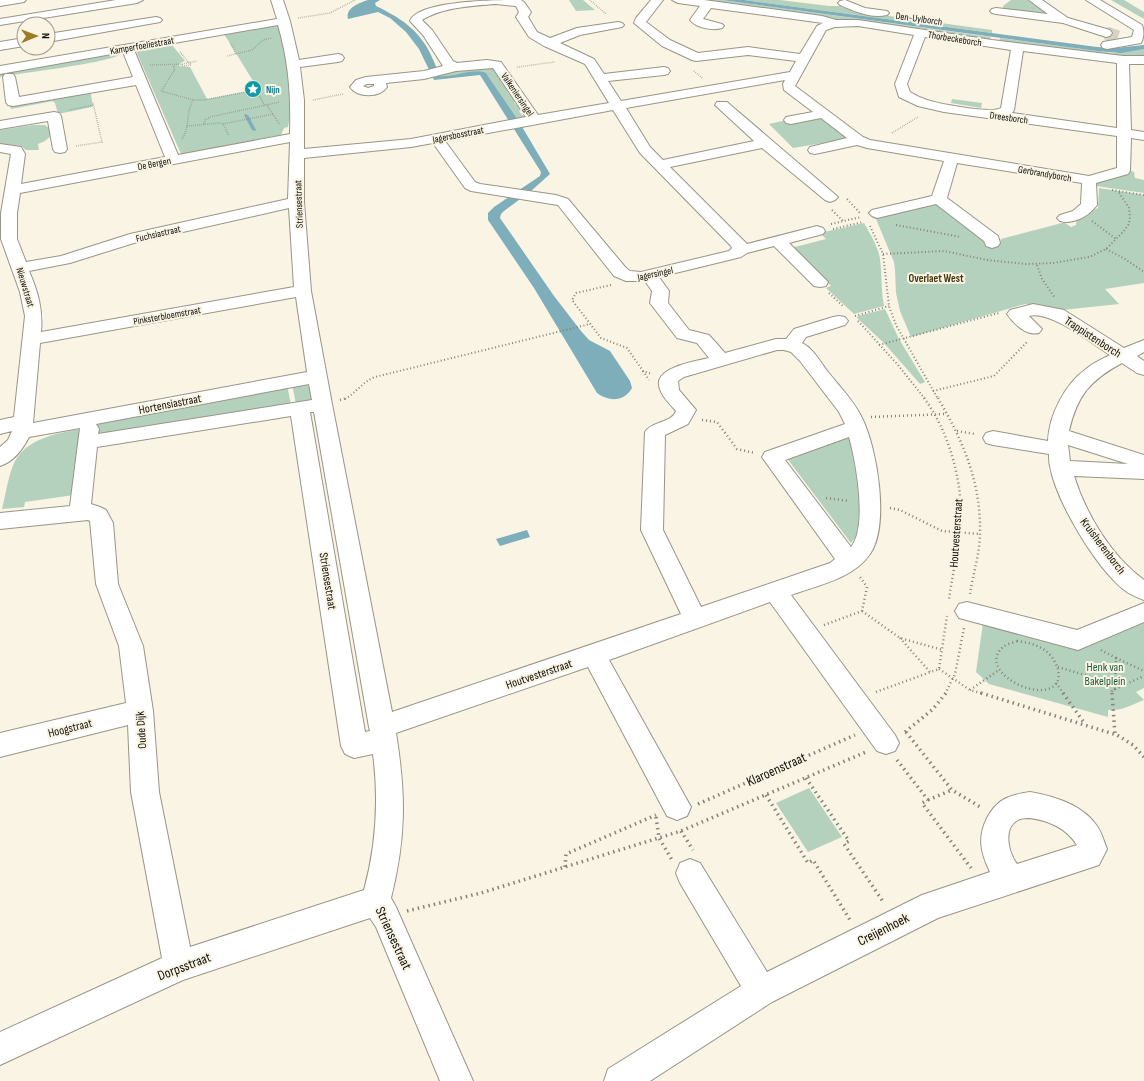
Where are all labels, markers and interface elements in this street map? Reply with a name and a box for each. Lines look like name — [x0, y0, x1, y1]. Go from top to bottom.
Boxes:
street label: Den-Uylborch — [895, 10, 943, 28]
north arrow — [16, 16, 56, 56]
street label: Thorbeckeborch — [927, 29, 983, 49]
text: N — [39, 33, 52, 39]
street label: Kamperfoeliestraat — [109, 34, 175, 58]
street label: Valkeniersingel — [498, 70, 536, 119]
place icon: Nijn — [243, 79, 263, 99]
place label: Nijn — [266, 84, 280, 96]
street label: Dreesborch — [989, 109, 1029, 127]
street label: Jagersbosstraat — [431, 124, 485, 146]
street label: De Bergen — [136, 155, 172, 173]
street label: Gerbrandyborch — [1017, 163, 1073, 185]
street label: Striensestraat — [292, 180, 306, 228]
street label: Fuchsiastraat — [135, 223, 182, 245]
street label: Jagersingel — [635, 264, 674, 284]
street label: Nieuwstraat — [13, 266, 37, 309]
district label: Overlaet West — [908, 272, 964, 285]
street label: Pinksterbloemstraat — [133, 304, 202, 328]
street label: Trappistenborch — [1061, 313, 1124, 361]
street label: Hortensiastraat — [138, 391, 203, 418]
street label: Houtvesterstraat — [947, 498, 966, 568]
street label: Kruisherenborch — [1077, 515, 1129, 577]
street label: Striensestraat — [316, 551, 339, 611]
street label: Houtvesterstraat — [504, 656, 575, 693]
park label: Henk van Bakelplein — [1085, 660, 1125, 689]
street label: Oude Dijk — [133, 710, 150, 749]
street label: Hoogstraat — [47, 716, 94, 741]
street label: Klaroenstraat — [744, 749, 809, 790]
street label: Striensestraat — [372, 904, 415, 972]
street label: Creijenhoek — [855, 909, 912, 950]
street label: Dorpsstraat — [155, 949, 213, 984]

